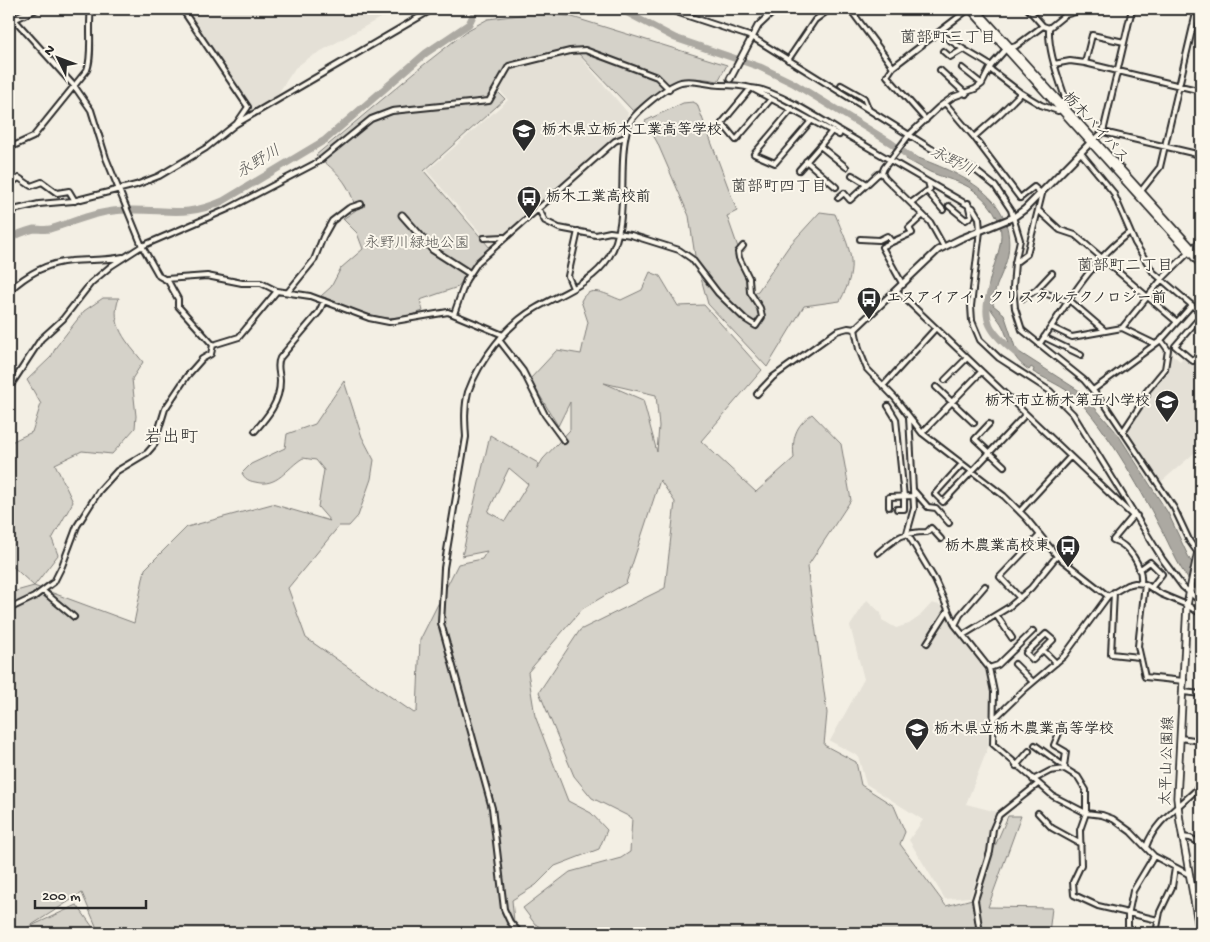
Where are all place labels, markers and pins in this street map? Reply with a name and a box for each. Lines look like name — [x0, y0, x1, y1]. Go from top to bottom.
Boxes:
school or university icon: 栃木県立栃木工業高等学校 — [511, 118, 537, 152]
place label: 栃木県立栃木工業高等学校 — [542, 121, 722, 140]
bus stop icon: 栃木工業高校前 — [516, 185, 542, 219]
place label: 栃木工業高校前 — [546, 188, 651, 207]
bus stop icon: エスアイアイ・クリスタルテクノロジー前 — [856, 286, 882, 320]
place label: エスアイアイ・クリスタルテクノロジー前 — [886, 289, 1167, 308]
school or university icon: 栃木市立栃木第五小学校 — [1154, 389, 1180, 423]
place label: 栃木市立栃木第五小学校 — [985, 392, 1150, 411]
bus stop icon: 栃木農業高校東 — [1055, 534, 1081, 568]
place label: 栃木農業高校東 — [945, 537, 1050, 556]
school or university icon: 栃木県立栃木農業高等学校 — [904, 717, 930, 751]
place label: 栃木県立栃木農業高等学校 — [934, 720, 1114, 739]

